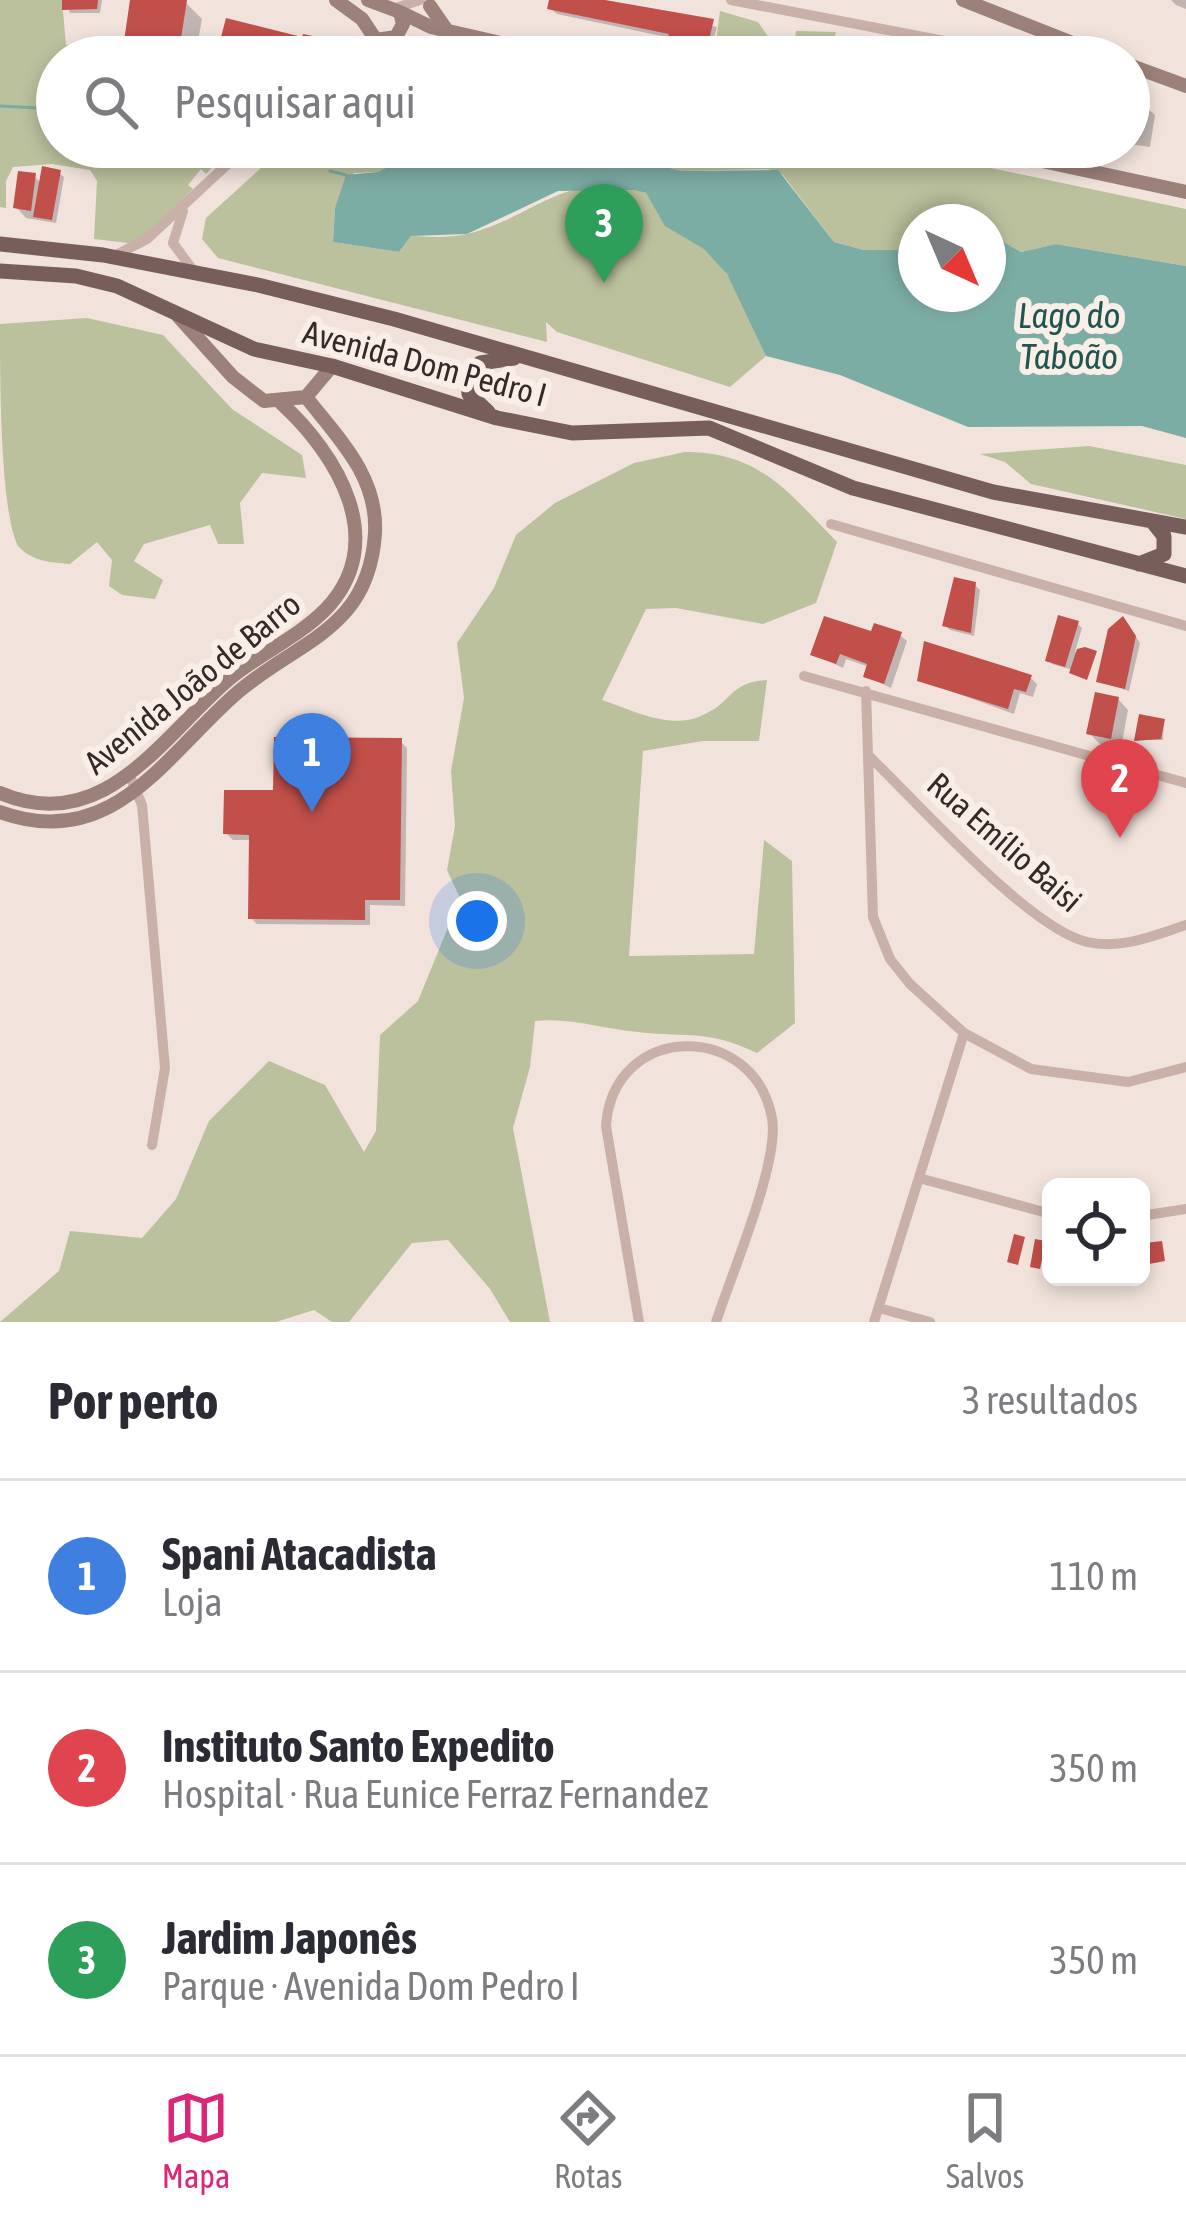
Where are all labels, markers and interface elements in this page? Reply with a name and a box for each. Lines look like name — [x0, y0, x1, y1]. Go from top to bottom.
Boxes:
search box — [36, 36, 1150, 168]
icon: search — [78, 69, 144, 135]
text: Pesquisar aqui — [174, 76, 416, 128]
pin: 3 — [565, 184, 643, 283]
north arrow — [898, 204, 1006, 312]
water label: Lago do Taboão — [1018, 294, 1120, 377]
street label: Avenida Dom Pedro I — [299, 312, 551, 414]
street label: Avenida João de Barro — [77, 585, 307, 781]
pin: 1 — [273, 713, 351, 812]
pin: 2 — [1081, 739, 1159, 838]
street label: Rua Emílio Baisi — [920, 765, 1090, 919]
your location — [447, 891, 507, 951]
map controls — [1042, 1178, 1150, 1286]
button: locate — [1042, 1178, 1150, 1286]
text: Por perto — [48, 1371, 219, 1430]
text: 3 resultados — [962, 1378, 1138, 1422]
text: Spani Atacadista — [162, 1528, 436, 1580]
text: 1 — [78, 1554, 96, 1598]
text: 110 m — [1050, 1554, 1138, 1598]
text: Loja — [162, 1580, 223, 1624]
text: Instituto Santo Expedito — [162, 1720, 555, 1772]
text: 2 — [78, 1746, 96, 1790]
text: 350 m — [1050, 1746, 1138, 1790]
text: Hospital · Rua Eunice Ferraz Fernandez — [162, 1772, 708, 1816]
text: Jardim Japonês — [162, 1912, 417, 1964]
text: 3 — [78, 1938, 96, 1982]
text: 350 m — [1050, 1938, 1138, 1982]
text: Parque · Avenida Dom Pedro I — [162, 1964, 580, 2008]
tab: Mapa — [162, 2085, 230, 2195]
tab: Rotas — [554, 2085, 622, 2195]
tab: Salvos — [946, 2085, 1024, 2195]

